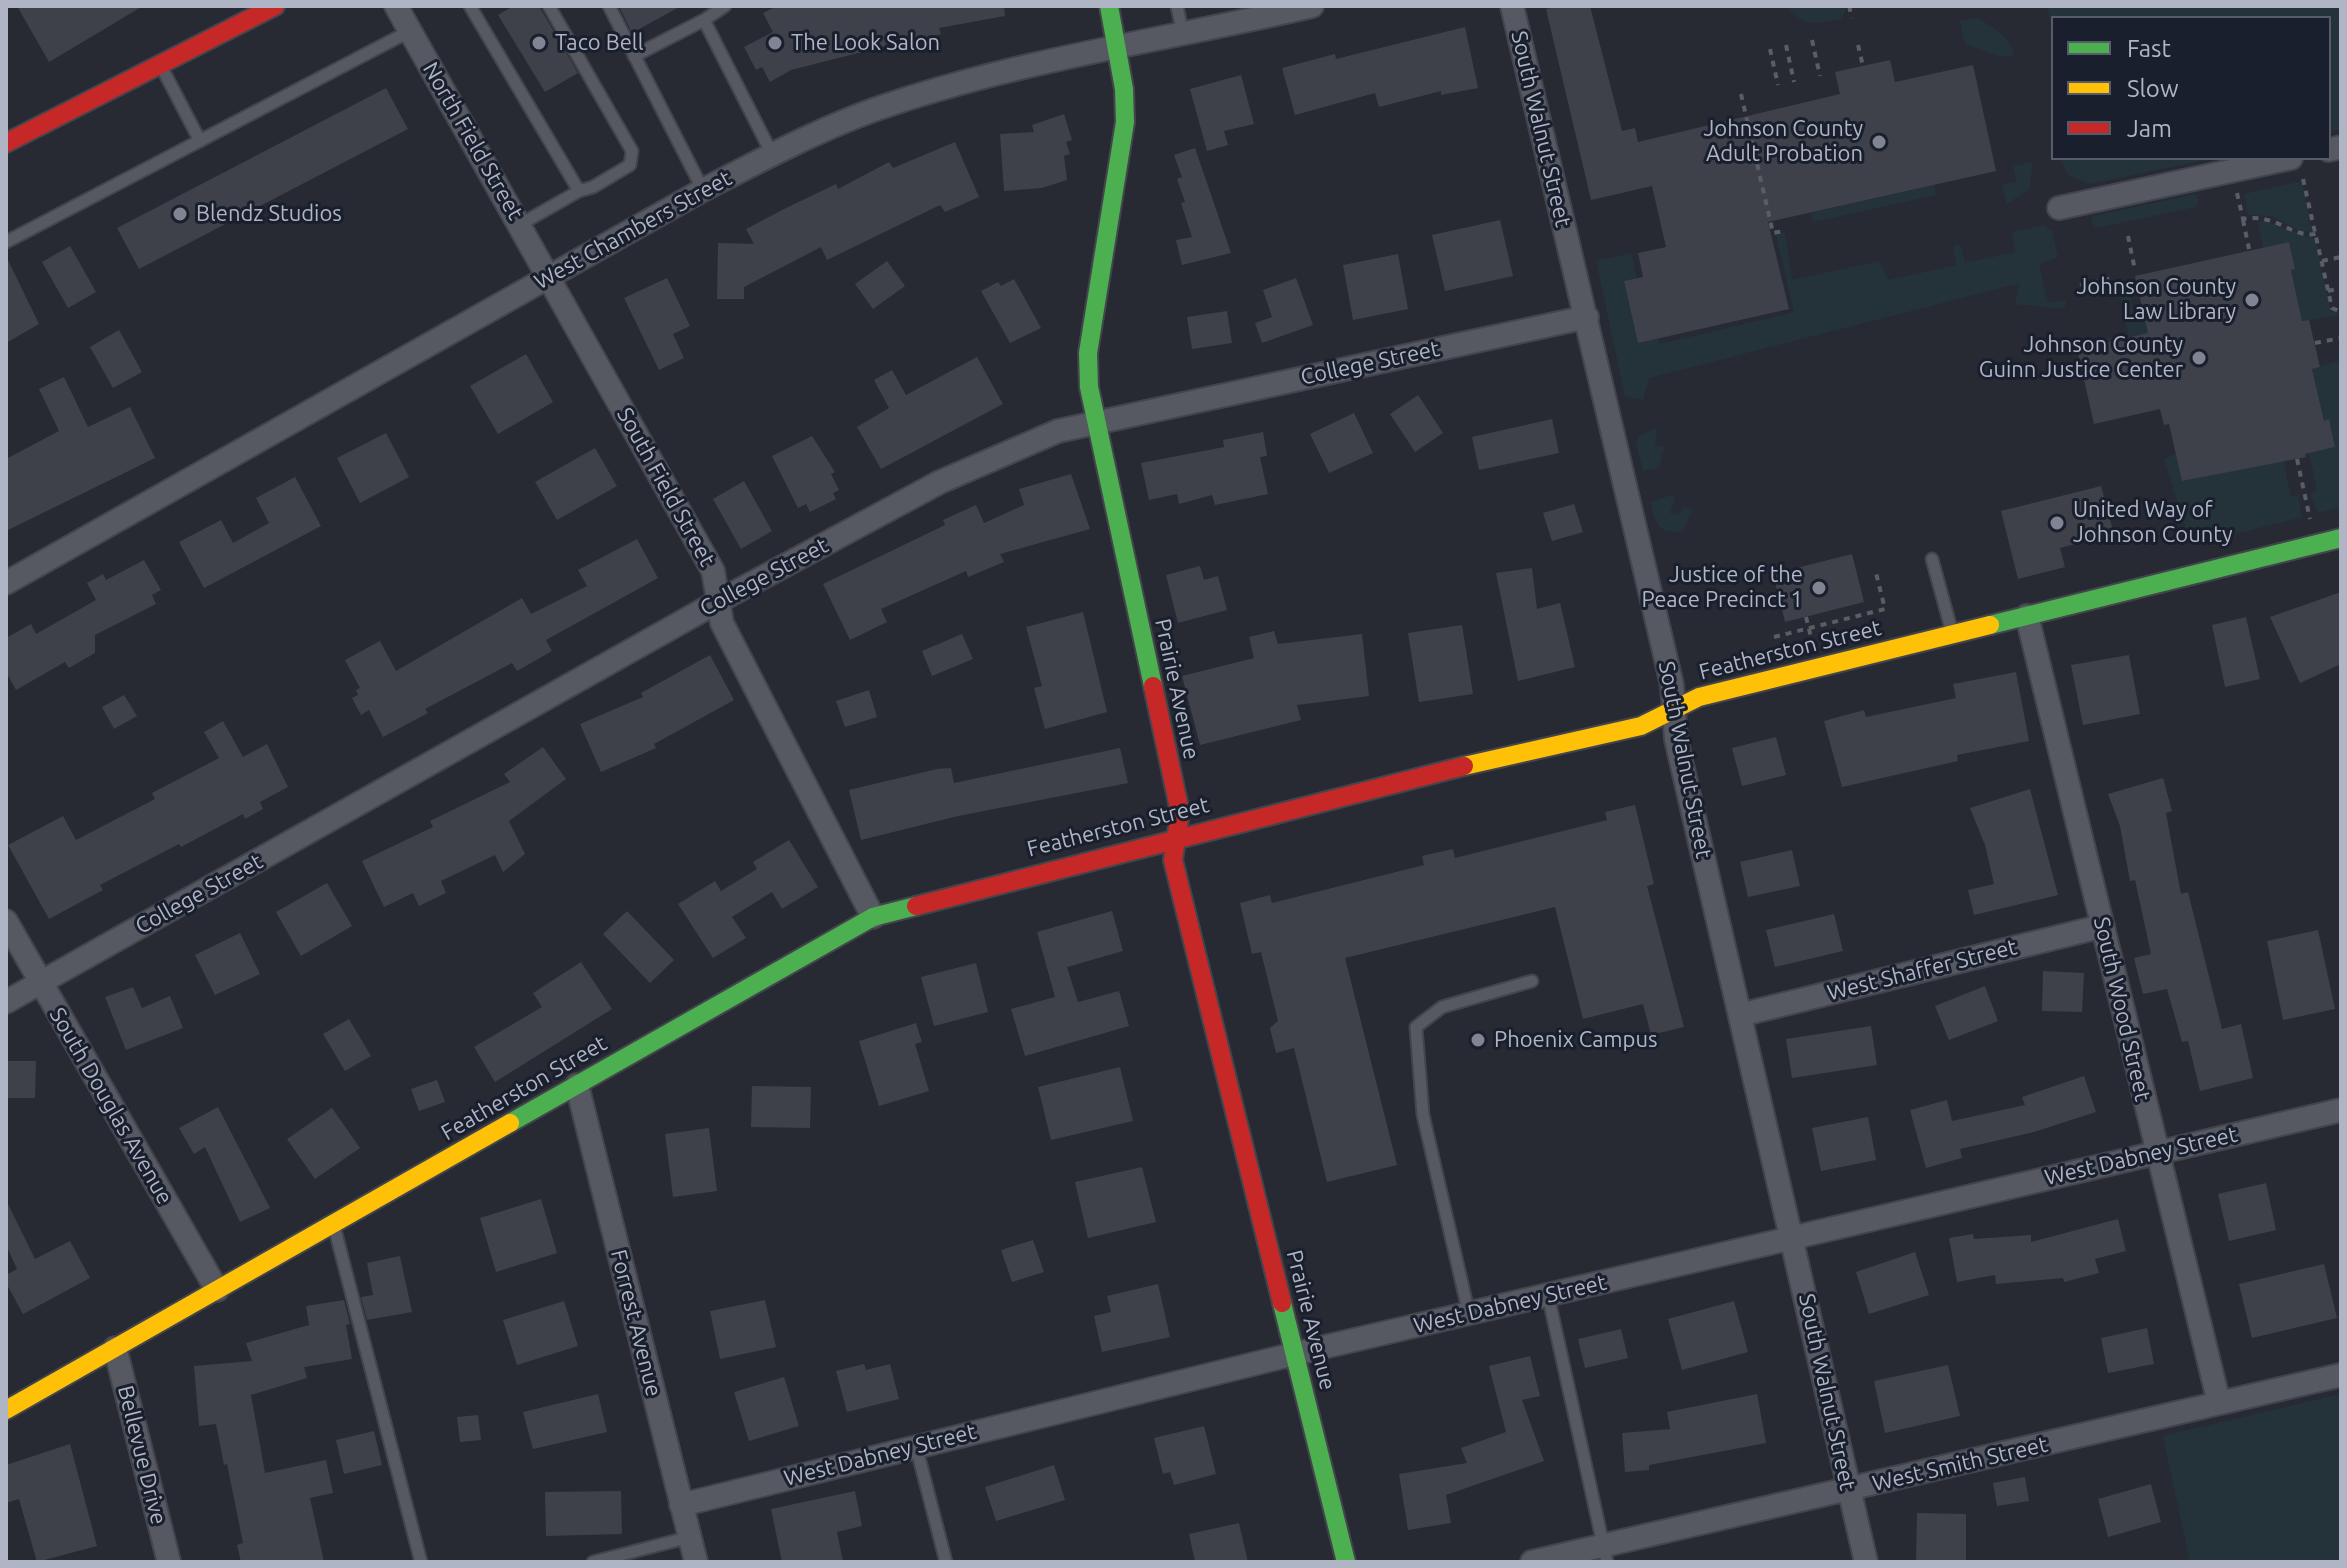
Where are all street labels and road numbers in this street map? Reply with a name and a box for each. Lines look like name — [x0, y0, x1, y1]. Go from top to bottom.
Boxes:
street label: South Walnut Street — [1506, 28, 1576, 230]
street label: North Field Street — [417, 58, 529, 224]
street label: West Chambers Street — [530, 165, 736, 295]
street label: College Street — [1298, 335, 1442, 391]
street label: South Field Street — [611, 403, 721, 571]
street label: College Street — [695, 532, 833, 622]
street label: Featherston Street — [1696, 615, 1884, 685]
street label: Prairie Avenue — [1149, 616, 1205, 762]
street label: South Walnut Street — [1653, 659, 1717, 861]
street label: Featherston Street — [1024, 792, 1212, 862]
street label: College Street — [131, 848, 267, 940]
street label: South Wood Street — [2088, 914, 2156, 1104]
street label: West Shaffer Street — [1824, 934, 2020, 1006]
street label: South Douglas Avenue — [44, 1003, 178, 1209]
street label: Featherston Street — [437, 1030, 611, 1146]
street label: West Dabney Street — [2042, 1121, 2240, 1191]
street label: Forrest Avenue — [605, 1247, 667, 1399]
street label: Prairie Avenue — [1281, 1247, 1341, 1393]
street label: West Dabney Street — [1411, 1269, 1609, 1339]
street label: South Walnut Street — [1793, 1291, 1861, 1493]
street label: Bellevue Drive — [112, 1383, 172, 1527]
street label: West Dabney Street — [781, 1418, 979, 1492]
street label: West Smith Street — [1870, 1431, 2050, 1497]

